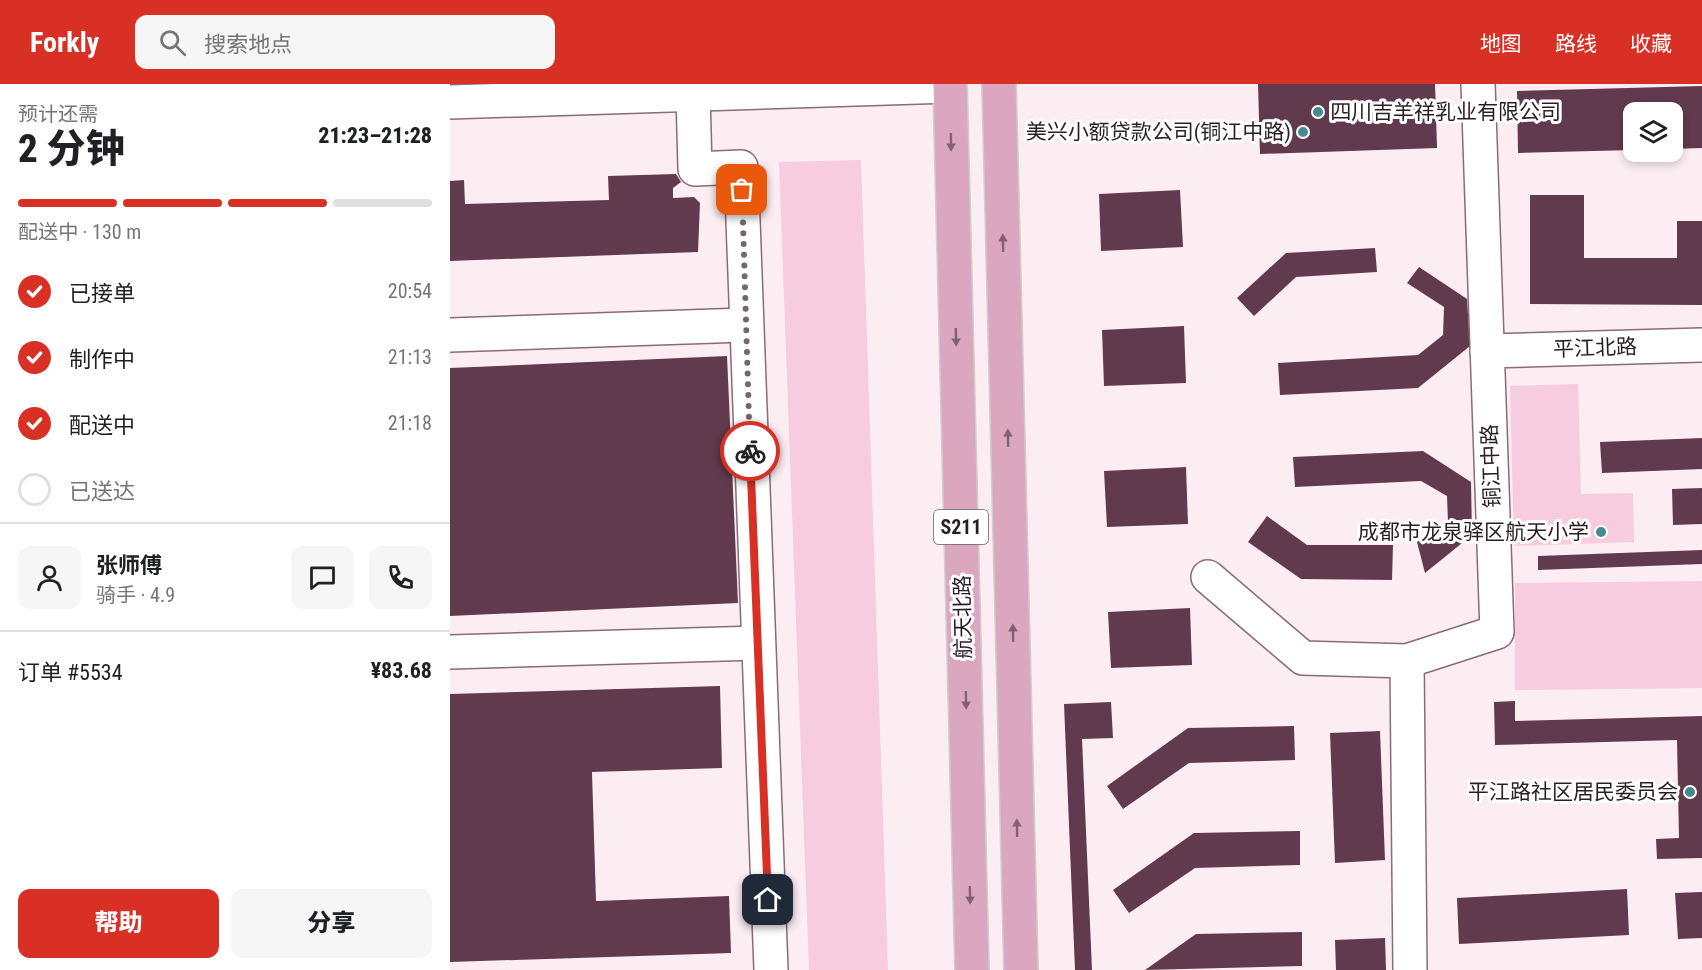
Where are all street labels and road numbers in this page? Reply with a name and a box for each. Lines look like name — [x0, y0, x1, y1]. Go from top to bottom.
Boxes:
street label: 平江北路 — [1553, 335, 1637, 361]
street label: 铜江中路 — [1478, 424, 1504, 508]
road number: S211 — [934, 510, 988, 544]
street label: 航天北路 — [950, 575, 976, 659]

